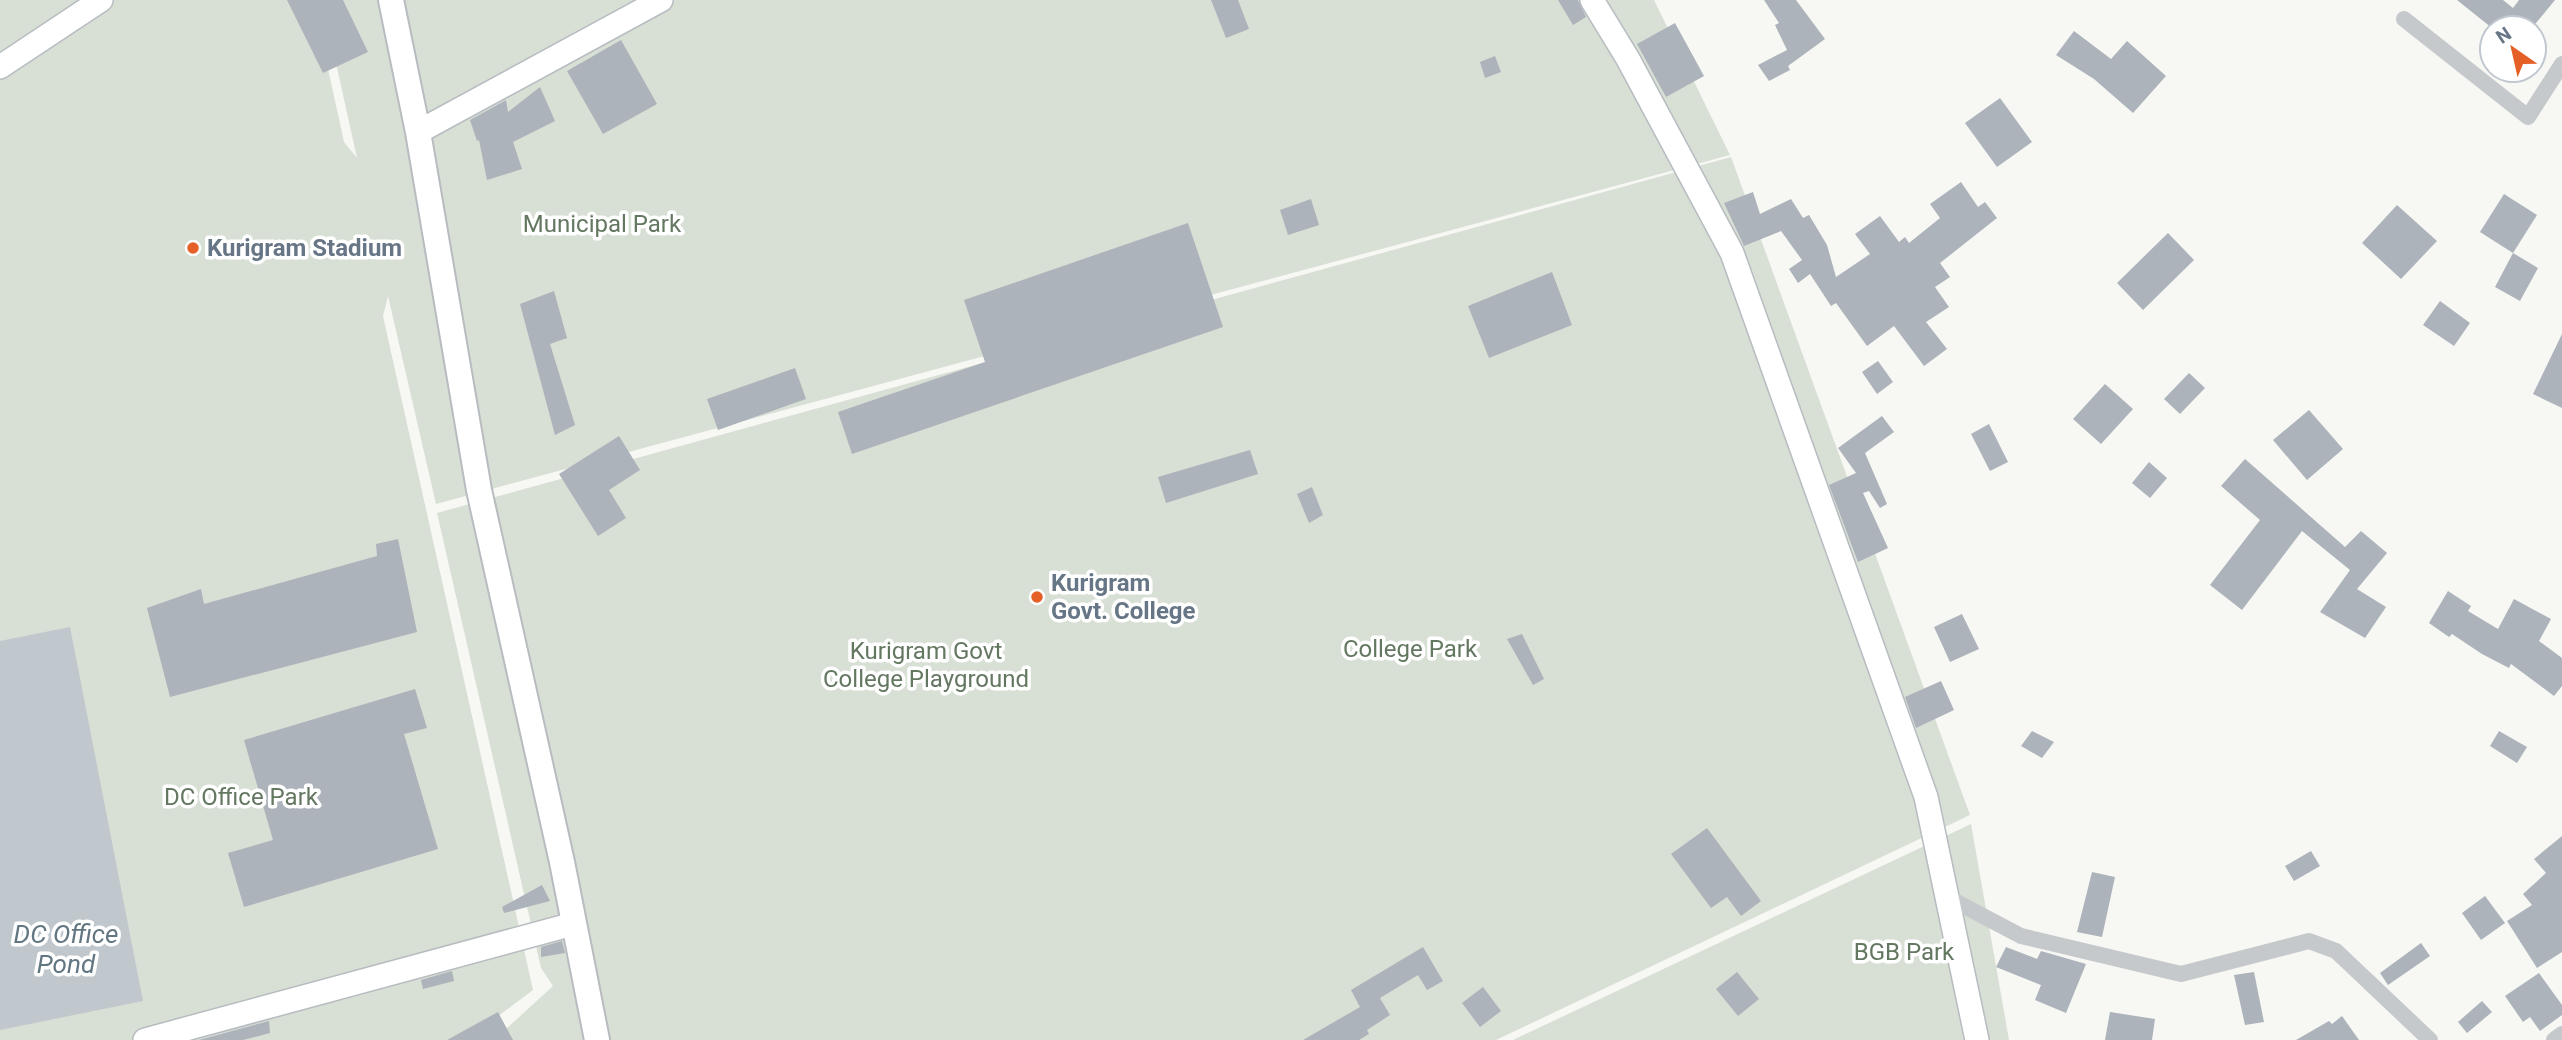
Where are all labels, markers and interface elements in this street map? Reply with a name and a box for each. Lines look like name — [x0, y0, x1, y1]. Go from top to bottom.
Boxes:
north arrow — [2478, 14, 2548, 84]
text: N — [2492, 22, 2516, 49]
park label: Municipal Park — [523, 210, 682, 238]
place label: Kurigram Stadium — [207, 234, 402, 262]
marker: Kurigram Stadium — [185, 240, 201, 256]
place label: Kurigram Govt. College — [1051, 569, 1196, 625]
marker: Kurigram Govt. College — [1029, 589, 1045, 605]
park label: College Park — [1343, 635, 1478, 663]
park label: Kurigram Govt College Playground — [823, 637, 1029, 693]
park label: DC Office Park — [164, 783, 319, 811]
water label: DC Office Pond — [14, 919, 118, 979]
park label: BGB Park — [1854, 938, 1955, 966]

